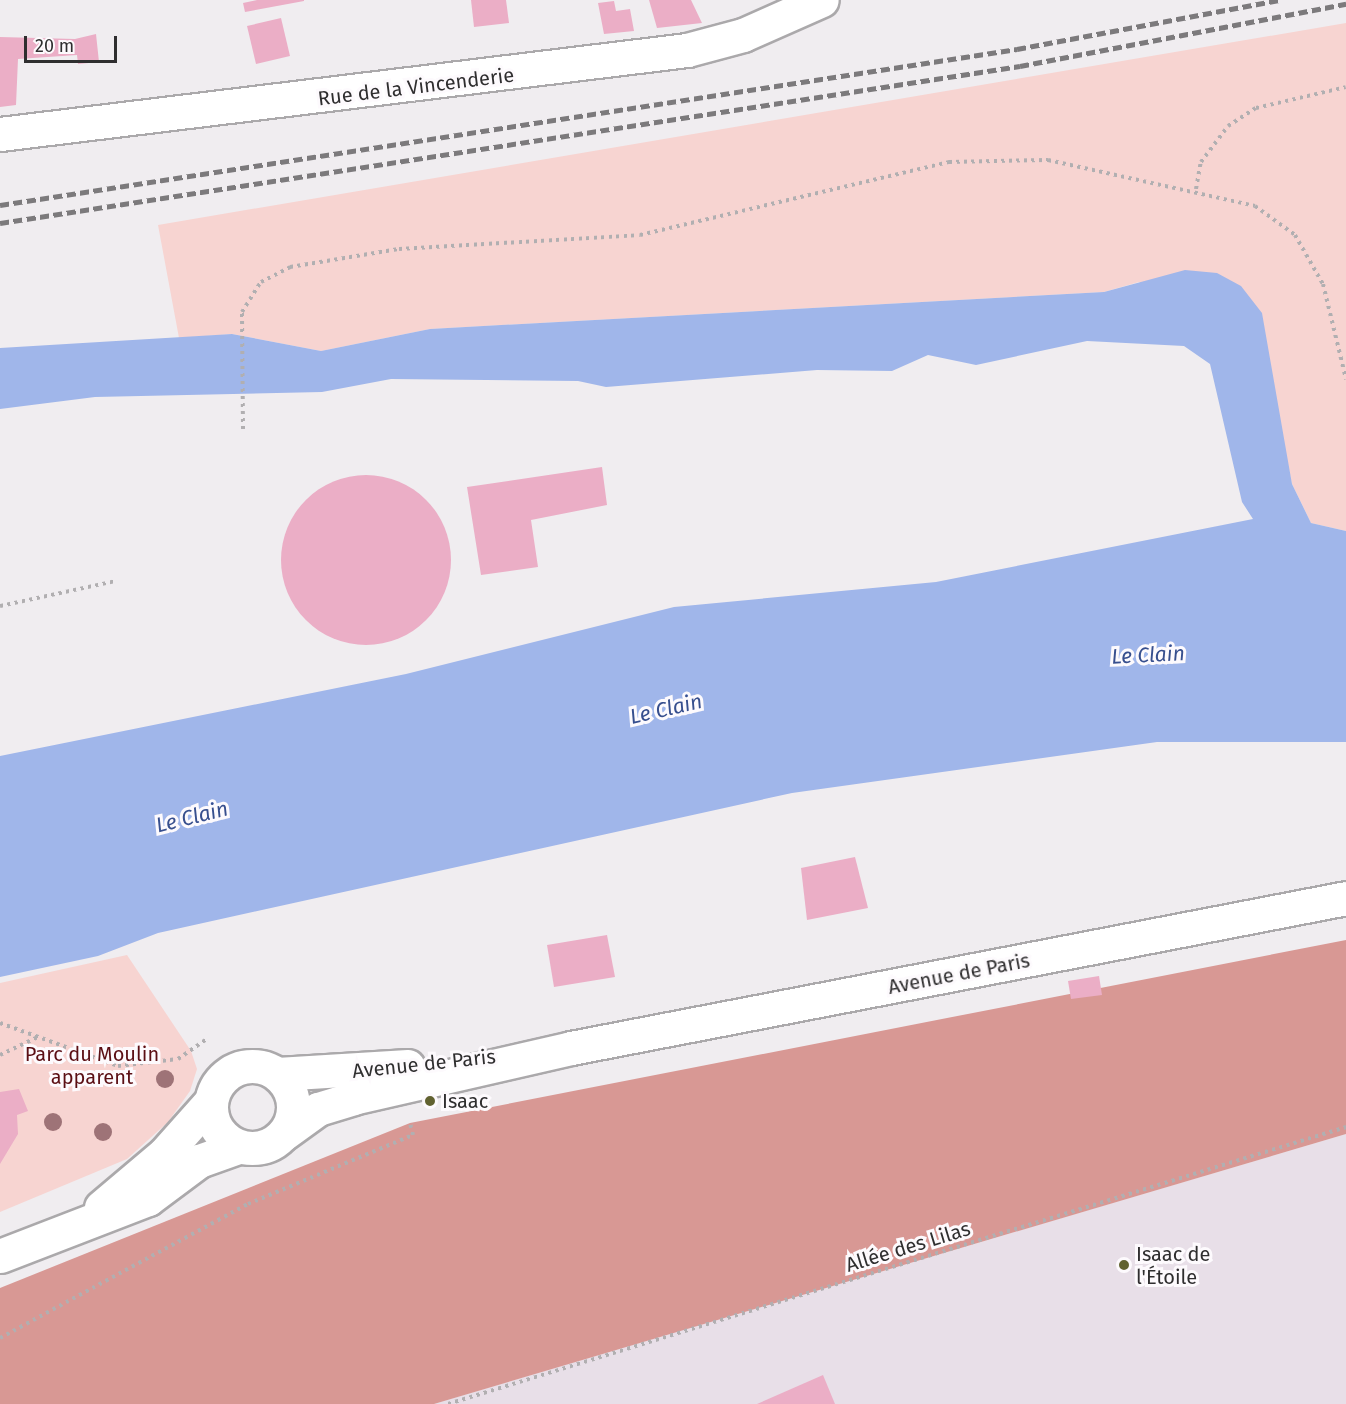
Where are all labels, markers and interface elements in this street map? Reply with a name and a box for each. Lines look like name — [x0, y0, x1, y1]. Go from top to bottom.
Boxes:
scale bar — [27, 24, 120, 62]
text: 20 m — [35, 35, 74, 57]
street label: Rue de la Vincenderie — [317, 63, 515, 111]
water label: Le Clain — [1111, 640, 1185, 670]
water label: Le Clain — [627, 688, 705, 730]
water label: Le Clain — [153, 796, 231, 838]
street label: Avenue de Paris — [886, 948, 1032, 1000]
park label: Parc du Moulin apparent — [25, 1043, 159, 1090]
street label: Avenue de Paris — [351, 1045, 497, 1083]
place label: Isaac — [442, 1089, 488, 1113]
marker: Isaac — [423, 1094, 437, 1108]
street label: Allée des Lilas — [843, 1217, 973, 1277]
place label: Isaac de l'Étoile — [1136, 1242, 1210, 1289]
marker: Isaac de l'Étoile — [1117, 1258, 1131, 1272]

